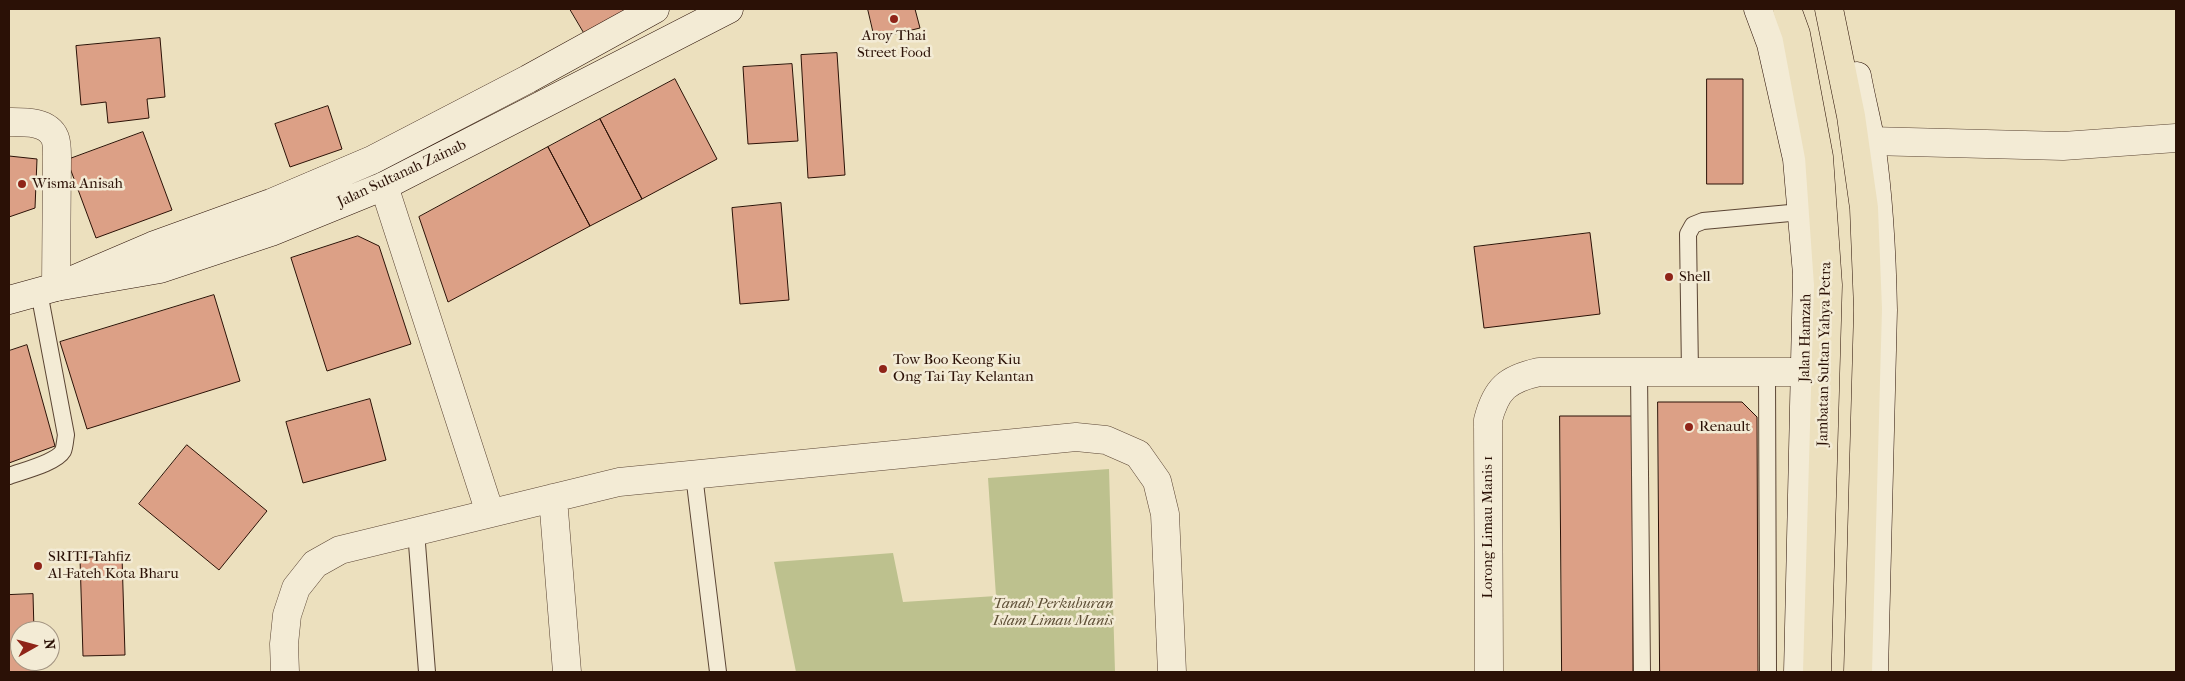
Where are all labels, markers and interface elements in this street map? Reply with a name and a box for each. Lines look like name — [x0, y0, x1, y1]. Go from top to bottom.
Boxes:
marker: Aroy Thai Street Food — [888, 13, 900, 25]
place label: Aroy Thai Street Food — [857, 27, 931, 62]
street label: Jalan Sultanah Zainab — [335, 136, 469, 212]
place label: Wisma Anisah — [32, 175, 123, 193]
marker: Wisma Anisah — [16, 178, 28, 190]
street label: Jambatan Sultan Yahya Petra — [1814, 261, 1836, 447]
place label: Shell — [1679, 268, 1711, 286]
marker: Shell — [1663, 271, 1675, 283]
street label: Jalan Hamzah — [1796, 294, 1816, 382]
place label: Tow Boo Keong Kiu Ong Tai Tay Kelantan — [893, 351, 1034, 386]
marker: Tow Boo Keong Kiu Ong Tai Tay Kelantan — [877, 363, 889, 375]
place label: Renault — [1699, 418, 1751, 436]
marker: Renault — [1683, 421, 1695, 433]
street label: Lorong Limau Manis 1 — [1479, 456, 1497, 598]
place label: SRITI Tahfiz Al-Fateh Kota Bharu — [48, 548, 179, 583]
marker: SRITI Tahfiz Al-Fateh Kota Bharu — [32, 560, 44, 572]
park label: Tanah Perkuburan Islam Limau Manis — [993, 595, 1113, 630]
north arrow — [10, 621, 60, 671]
text: N — [40, 638, 58, 651]

